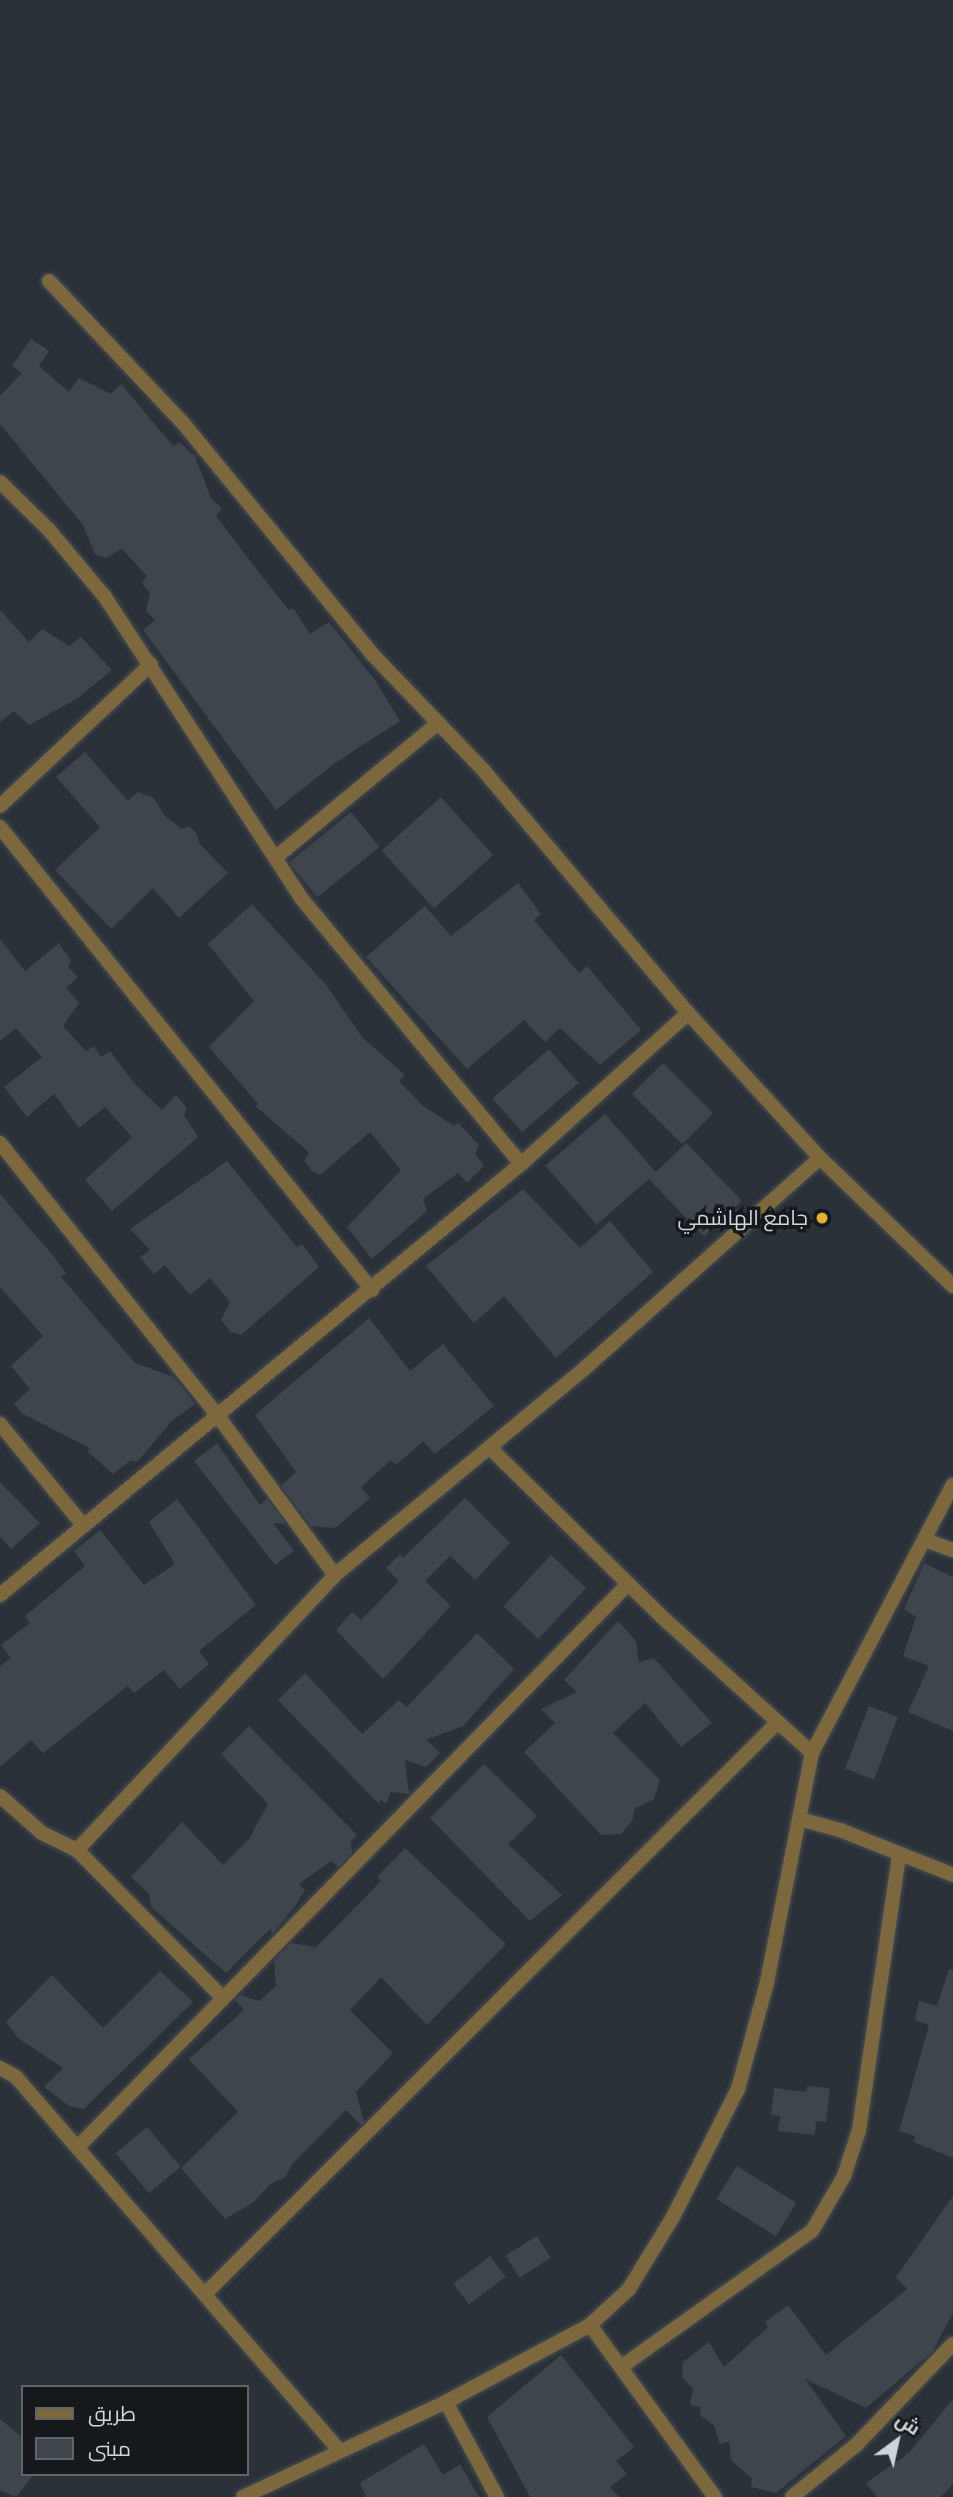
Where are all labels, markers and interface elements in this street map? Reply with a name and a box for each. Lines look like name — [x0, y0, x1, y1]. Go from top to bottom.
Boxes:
place label: جامع الهاشمي — [677, 1205, 808, 1231]
marker: جامع الهاشمي — [814, 1210, 830, 1226]
legend — [21, 2385, 248, 2476]
text: طريق — [88, 2400, 136, 2427]
north arrow — [862, 2406, 932, 2476]
text: ش — [892, 2407, 925, 2440]
text: مبنى — [88, 2435, 131, 2462]

